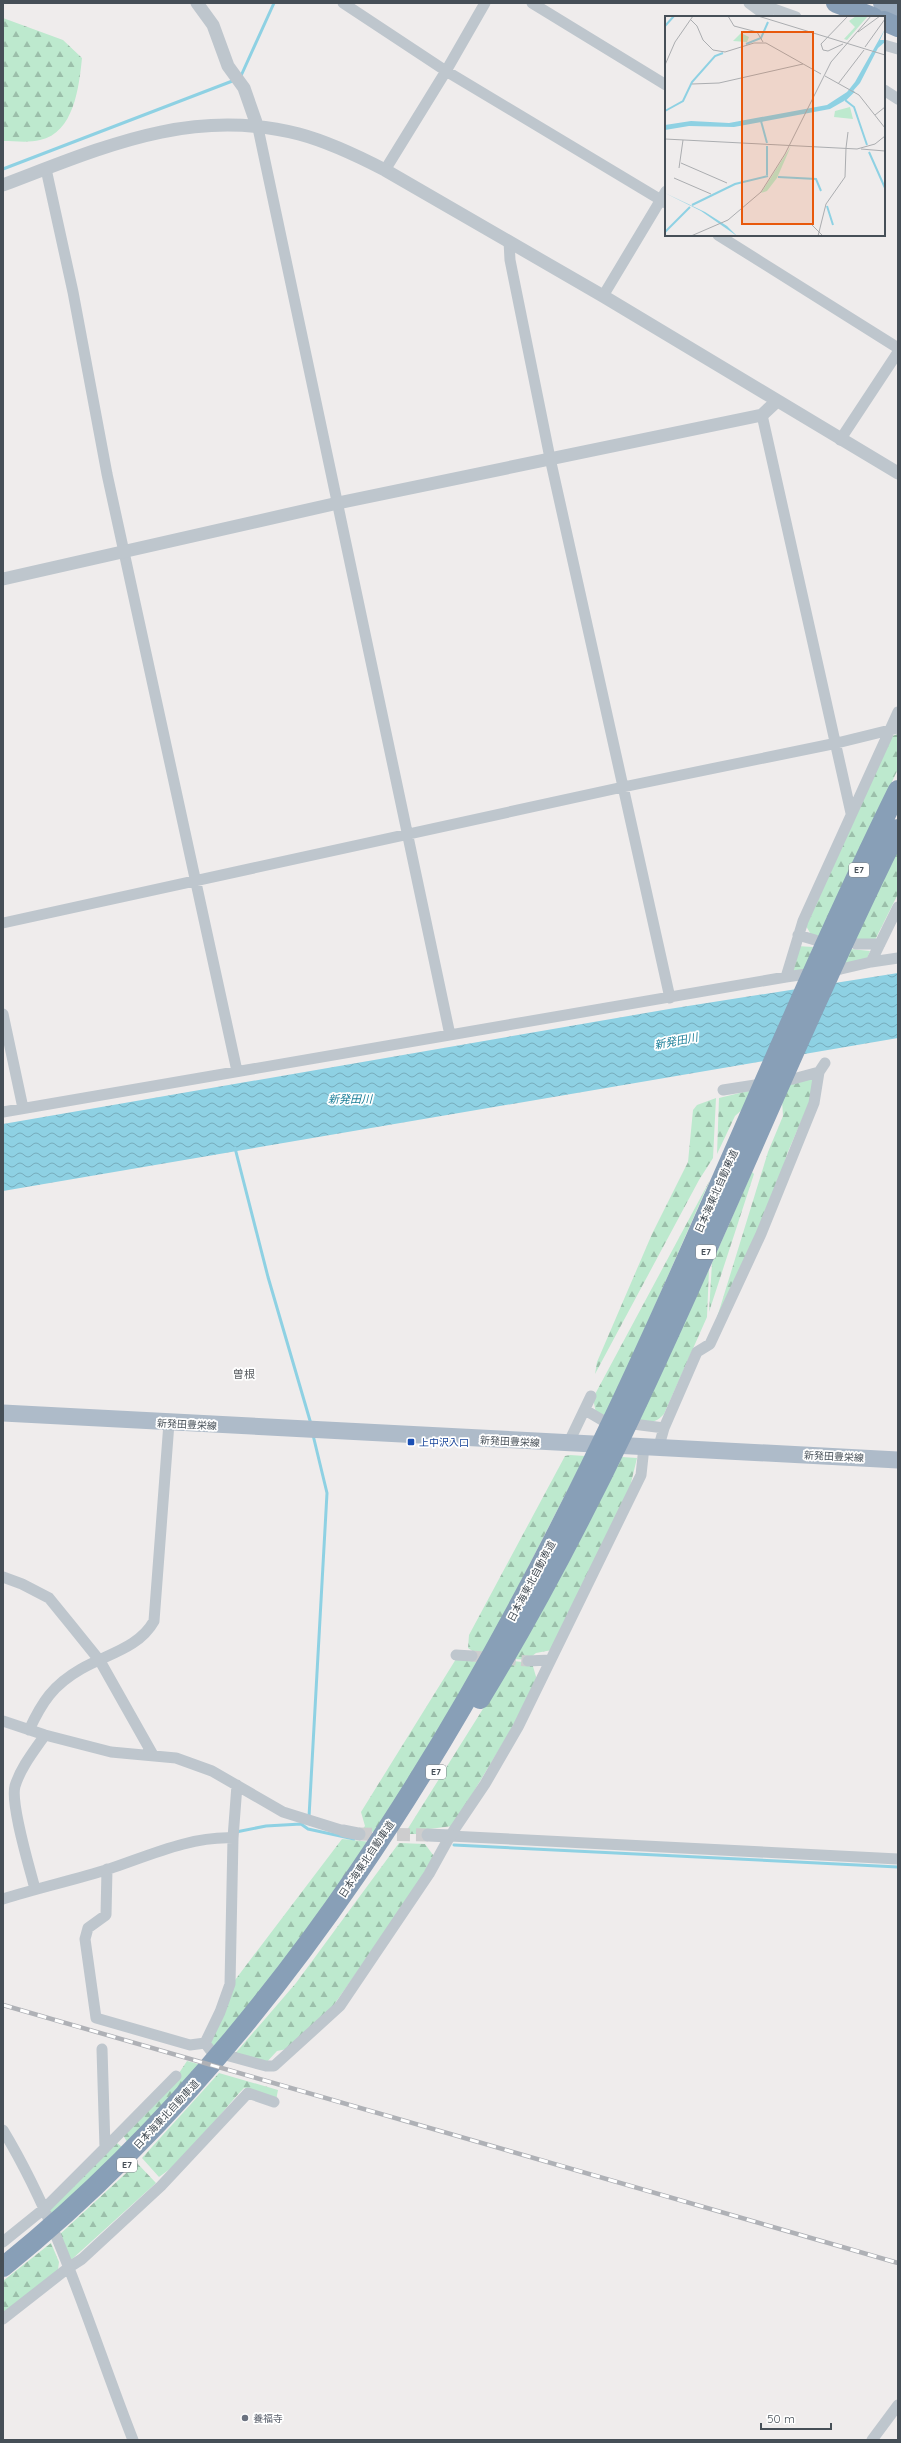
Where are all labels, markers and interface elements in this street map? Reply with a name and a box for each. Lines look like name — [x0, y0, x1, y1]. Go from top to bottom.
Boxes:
inset map — [665, 16, 885, 236]
road number: E7 — [849, 863, 869, 877]
water label: 新発田川 — [653, 1030, 700, 1052]
water label: 新発田川 — [328, 1092, 373, 1106]
street label: 日本海東北自動車道 — [692, 1147, 741, 1235]
road number: E7 — [696, 1245, 716, 1259]
district label: 曽根 — [233, 1367, 255, 1381]
street label: 新発田豊栄線 — [157, 1416, 217, 1433]
street label: 新発田豊栄線 — [480, 1433, 540, 1450]
place label: 上中沢入口 — [419, 1436, 469, 1449]
marker: 上中沢入口 — [406, 1437, 416, 1447]
street label: 新発田豊栄線 — [804, 1448, 864, 1465]
street label: 日本海東北自動車道 — [505, 1538, 558, 1624]
road number: E7 — [426, 1765, 446, 1779]
street label: 日本海東北自動車道 — [336, 1818, 397, 1900]
street label: 日本海東北自動車道 — [131, 2077, 202, 2152]
road number: E7 — [117, 2158, 137, 2172]
scale bar — [761, 2405, 831, 2431]
text: 50 m — [767, 2411, 795, 2426]
place label: 養福寺 — [253, 2412, 283, 2425]
marker: 養福寺 — [240, 2413, 250, 2423]

